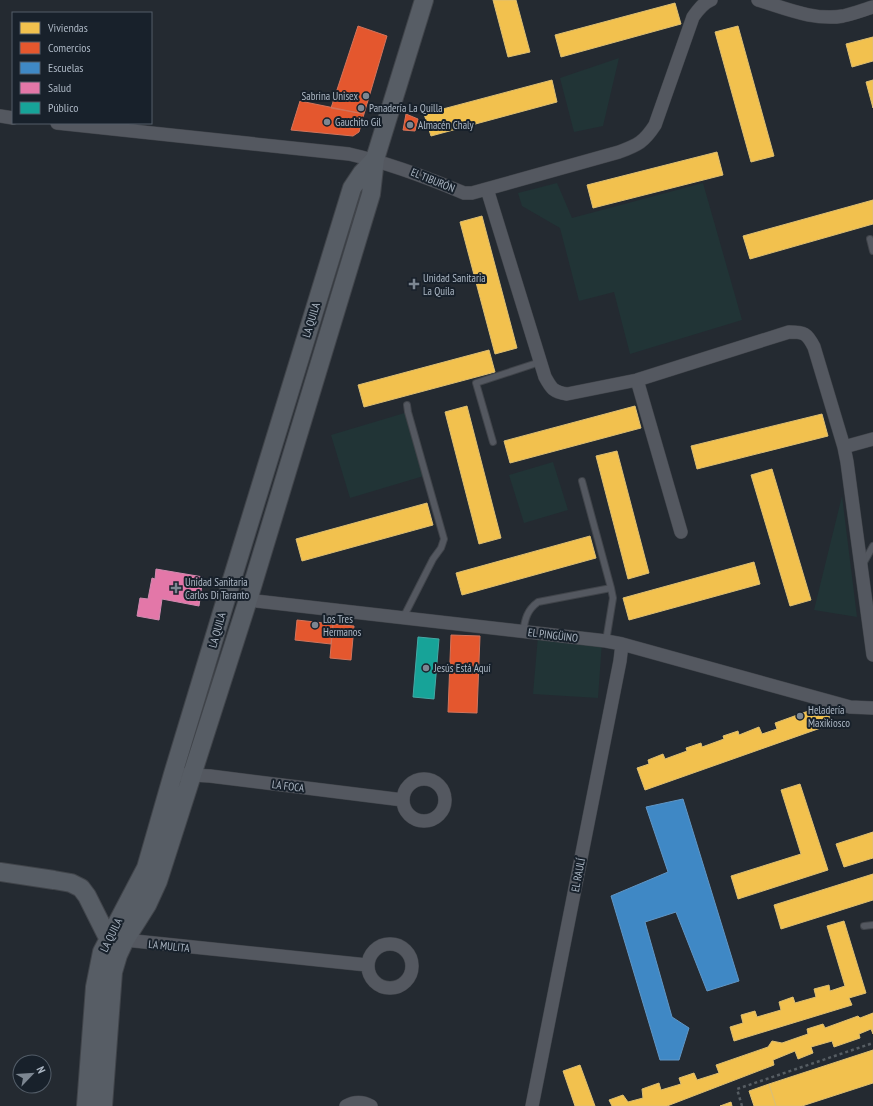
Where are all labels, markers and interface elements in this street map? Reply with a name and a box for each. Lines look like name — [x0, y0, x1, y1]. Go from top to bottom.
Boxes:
legend — [12, 12, 152, 124]
text: Viviendas — [47, 20, 88, 35]
text: Comercios — [48, 40, 91, 55]
text: Escuelas — [48, 60, 83, 75]
text: Salud — [48, 80, 71, 95]
place label: Sabrina Unisex — [302, 89, 358, 103]
marker: Sabrina Unisex — [361, 91, 371, 101]
text: Público — [48, 100, 78, 115]
place label: Panadería La Quilla — [369, 101, 443, 115]
marker: Panadería La Quilla — [356, 103, 366, 113]
place label: Gauchito Gil — [335, 115, 382, 129]
marker: Gauchito Gil — [322, 117, 332, 127]
place label: Almacén Chaly — [418, 118, 475, 132]
marker: Almacén Chaly — [405, 120, 415, 130]
street label: EL TIBURÓN — [409, 165, 457, 195]
place label: Unidad Sanitaria La Quila — [423, 271, 486, 298]
marker: Unidad Sanitaria La Quila — [408, 278, 420, 290]
street label: LA QUILA — [299, 300, 323, 339]
place label: Unidad Sanitaria Carlos Di Taranto — [185, 575, 249, 602]
marker: Unidad Sanitaria Carlos Di Taranto — [170, 582, 182, 594]
street label: LA QUILA — [205, 610, 229, 649]
place label: Los Tres Hermanos — [323, 612, 362, 639]
marker: Los Tres Hermanos — [310, 620, 320, 630]
street label: EL PINGÜINO — [527, 625, 579, 645]
place label: Jesús Está Aquí — [433, 661, 491, 675]
marker: Jesús Está Aquí — [421, 663, 431, 673]
place label: Heladería Maxikiosco — [808, 703, 850, 730]
marker: Heladería Maxikiosco — [795, 711, 805, 721]
street label: LA FOCA — [271, 777, 306, 795]
street label: EL RAULÍ — [568, 856, 588, 893]
street label: LA QUILA — [97, 915, 126, 954]
street label: LA MULITA — [148, 937, 191, 955]
north arrow — [12, 1054, 52, 1094]
text: N — [33, 1064, 49, 1075]

